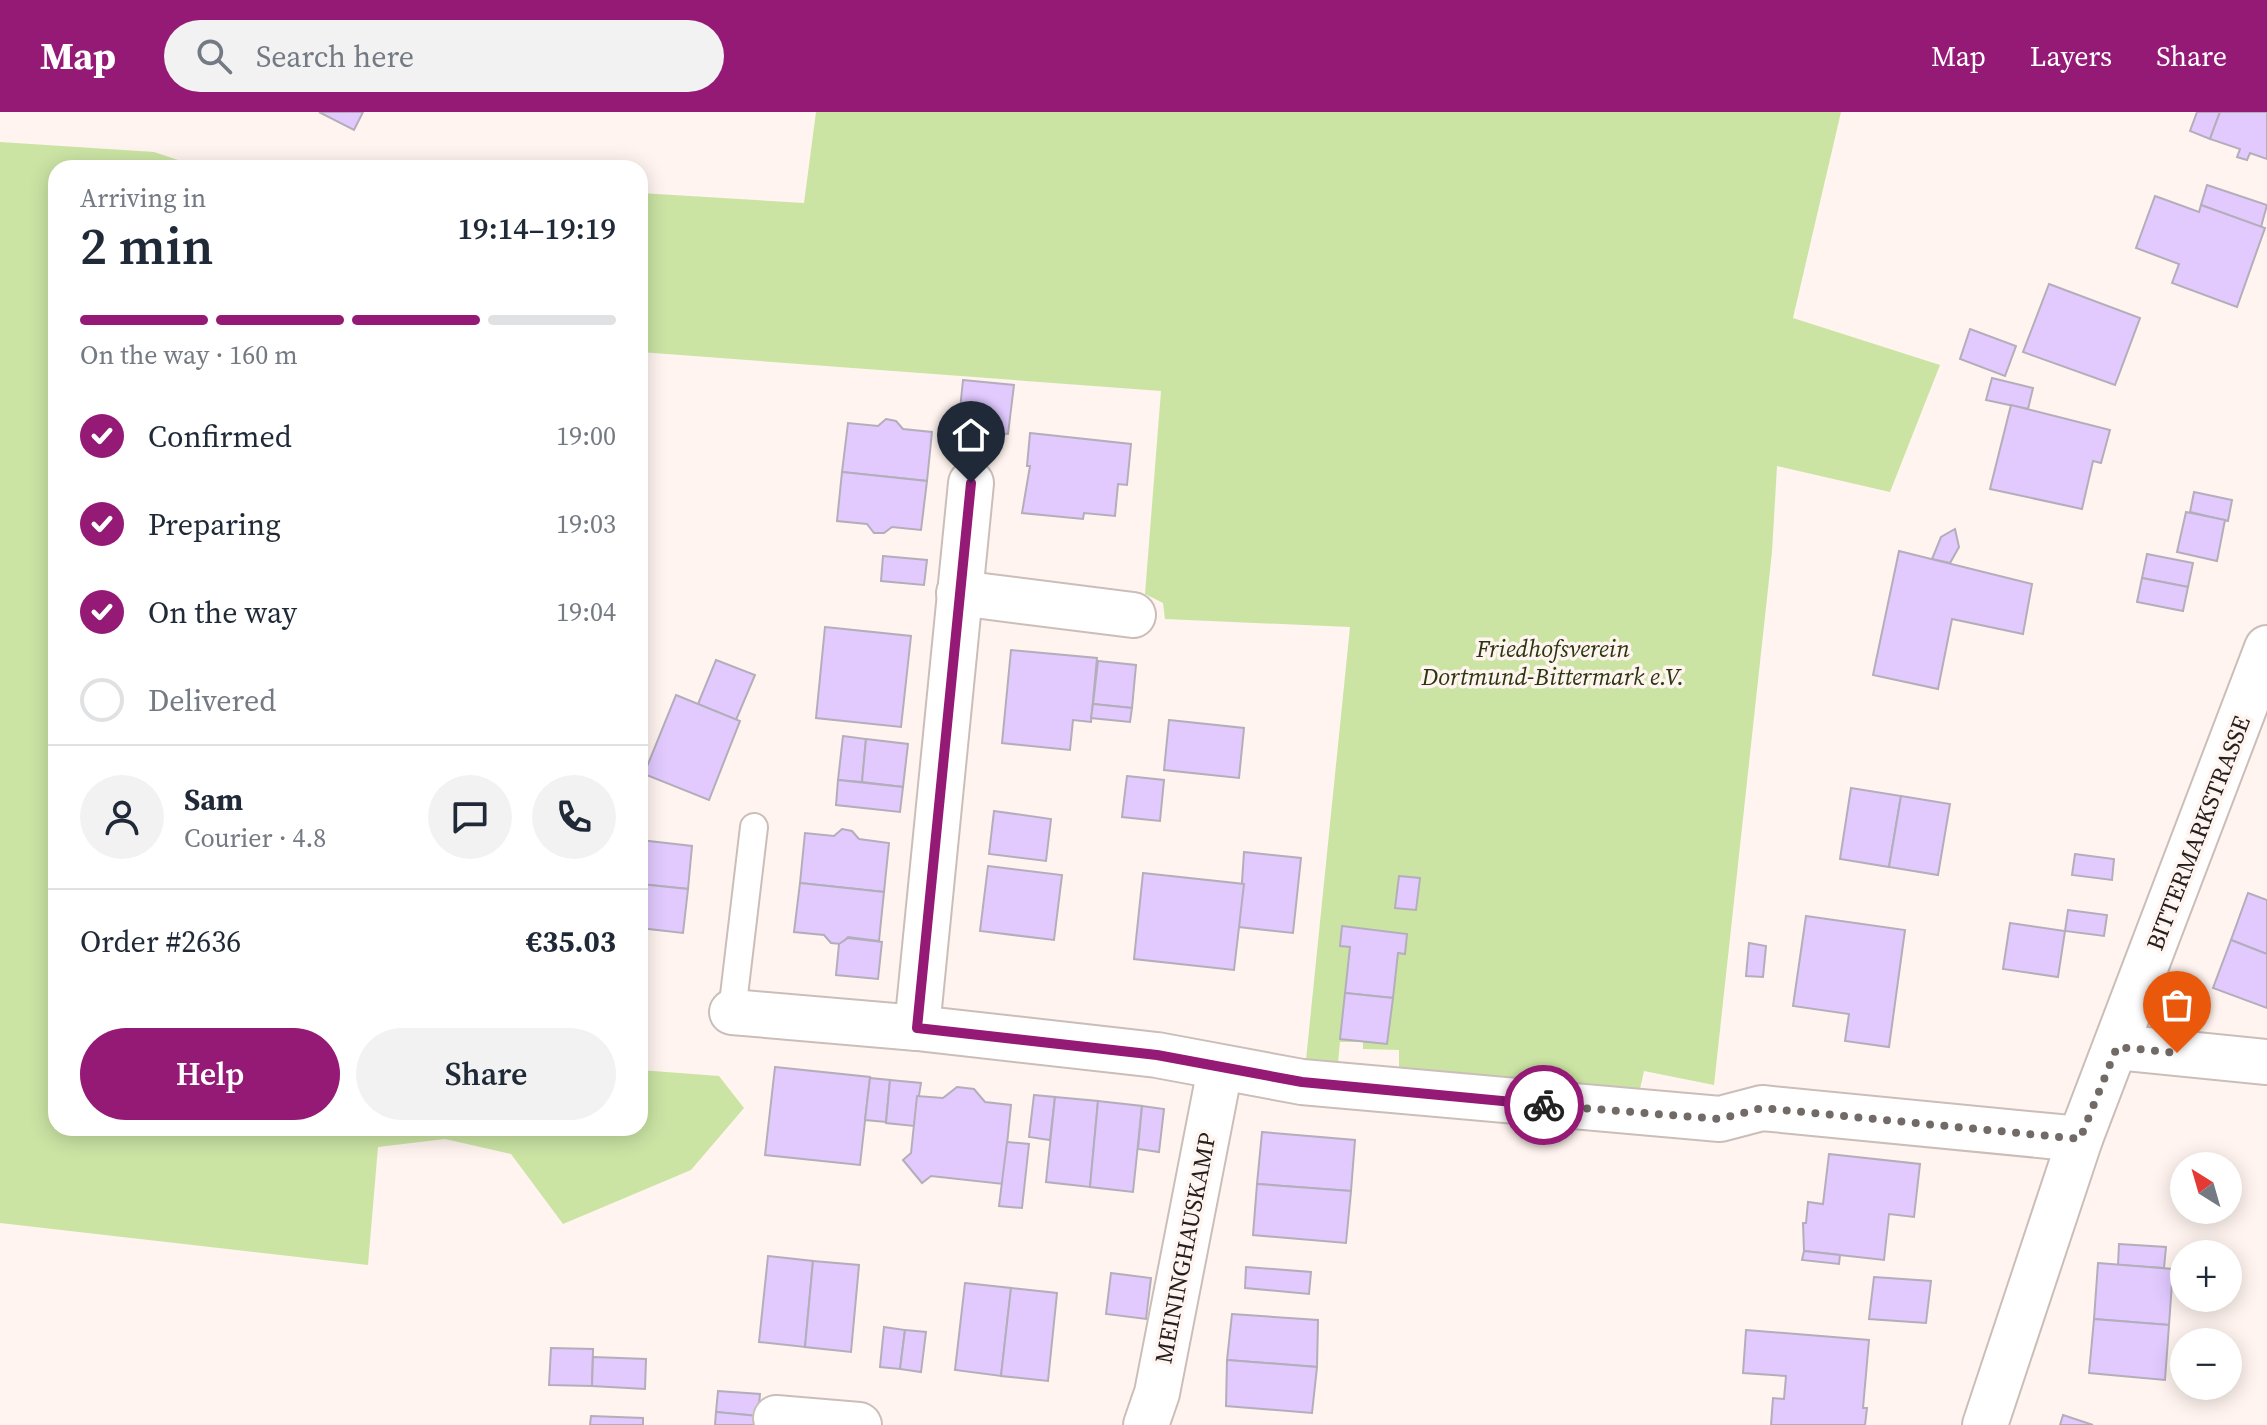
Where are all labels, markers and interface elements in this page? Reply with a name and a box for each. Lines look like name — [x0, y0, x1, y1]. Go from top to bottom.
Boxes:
search box — [164, 20, 724, 92]
text: Map — [40, 30, 116, 82]
icon: search — [192, 34, 236, 78]
text: Search here — [256, 36, 414, 77]
text: Map — [1931, 37, 1986, 75]
text: Layers — [2030, 37, 2112, 75]
text: Share — [2156, 37, 2227, 75]
text: Arriving in — [80, 180, 206, 216]
text: 19:14–19:19 — [457, 208, 616, 249]
text: 2 min — [80, 210, 213, 281]
text: On the way · 160 m — [80, 337, 298, 373]
pin — [937, 401, 1005, 483]
icon: home — [949, 413, 993, 457]
icon: check — [80, 414, 124, 458]
text: Confirmed — [148, 416, 292, 457]
text: 19:00 — [556, 418, 616, 454]
icon: check — [80, 502, 124, 546]
text: Preparing — [148, 504, 281, 545]
text: 19:03 — [556, 506, 616, 542]
icon: check — [80, 590, 124, 634]
text: On the way — [148, 592, 297, 633]
text: 19:04 — [556, 594, 616, 630]
park label: Friedhofsverein Dortmund-Bittermark e.V. — [1421, 632, 1685, 693]
text: Delivered — [148, 680, 276, 721]
street label: BITTERMARKSTRASSE — [2138, 711, 2258, 955]
button: person — [80, 775, 164, 859]
button: chat — [428, 775, 512, 859]
button: phone — [532, 775, 616, 859]
text: Sam — [184, 779, 243, 820]
text: Courier · 4.8 — [184, 820, 326, 856]
text: Order #2636 — [80, 921, 241, 962]
text: €35.03 — [526, 921, 616, 962]
pin — [2143, 971, 2211, 1053]
icon: bag — [2155, 983, 2199, 1027]
button: Help — [80, 1028, 340, 1120]
button: Share — [356, 1028, 616, 1120]
courier — [1504, 1065, 1584, 1145]
icon: bike — [1522, 1083, 1566, 1127]
street label: MEININGHAUSKAMP — [1146, 1130, 1224, 1366]
north arrow — [2170, 1152, 2242, 1224]
map controls — [2170, 1152, 2242, 1400]
button: + — [2170, 1240, 2242, 1312]
button: − — [2170, 1328, 2242, 1400]

